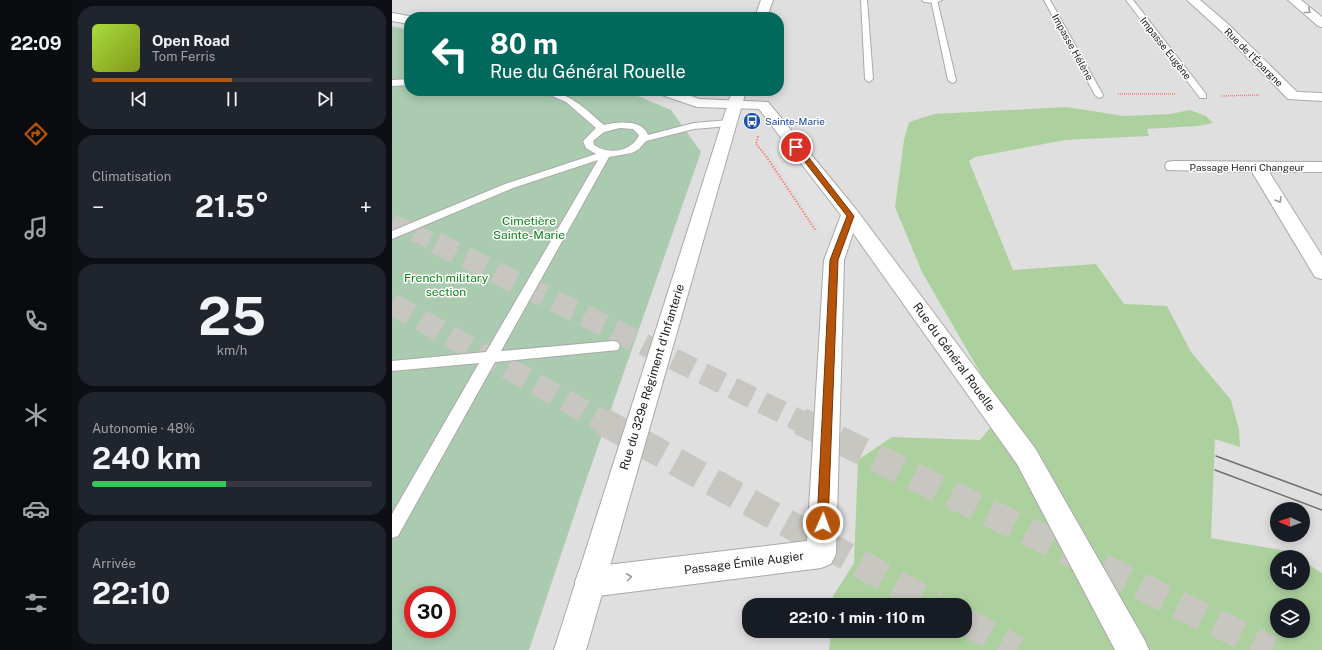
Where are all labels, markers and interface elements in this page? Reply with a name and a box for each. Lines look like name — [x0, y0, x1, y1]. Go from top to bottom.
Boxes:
one-way arrow — [1303, 7, 1310, 14]
street label: Impasse Hélène — [1050, 12, 1096, 83]
street label: Impasse Eugène — [1138, 14, 1194, 82]
street label: Rue de l'Épargne — [1222, 25, 1286, 89]
text: 80 m — [490, 27, 558, 60]
icon: left — [424, 28, 476, 80]
text: Open Road — [152, 32, 230, 49]
text: 22:09 — [10, 33, 62, 54]
text: Tom Ferris — [152, 49, 215, 64]
text: Rue du Général Rouelle — [490, 61, 686, 82]
icon: previous — [128, 88, 150, 110]
icon: pause — [221, 88, 243, 110]
icon: next — [314, 88, 336, 110]
bus stop icon: Sainte-Marie — [742, 111, 762, 131]
place label: Sainte-Marie — [765, 115, 825, 127]
icon: directions — [22, 120, 50, 148]
pin — [779, 130, 813, 164]
icon: arrive — [785, 136, 807, 158]
street label: Passage Henri Changeur — [1190, 161, 1304, 173]
text: Climatisation — [92, 169, 171, 184]
text: 21.5° — [195, 188, 269, 224]
text: − — [92, 194, 104, 220]
text: + — [360, 194, 372, 220]
one-way arrow — [1274, 196, 1281, 203]
icon: music — [22, 214, 50, 242]
park label: Cimetière Sainte-Marie — [493, 214, 565, 242]
park label: French military section — [404, 271, 489, 299]
street label: Rue du 329e Régiment d'Infanterie — [617, 282, 687, 472]
text: 25 — [198, 286, 266, 347]
street label: Rue du Général Rouelle — [910, 300, 998, 414]
icon: phone — [22, 307, 50, 335]
text: km/h — [217, 343, 247, 358]
icon: climate — [22, 401, 50, 429]
text: Autonomie · 48% — [92, 421, 195, 436]
text: 240 km — [92, 440, 201, 476]
icon: car — [22, 495, 50, 523]
position arrow — [802, 502, 844, 544]
north arrow — [1270, 502, 1310, 542]
map controls — [1270, 502, 1310, 638]
street label: Passage Émile Augier — [683, 549, 805, 577]
button: sound — [1270, 550, 1310, 590]
text: Arrivée — [92, 556, 136, 571]
one-way arrow — [626, 573, 632, 582]
text: 22:10 — [92, 575, 170, 611]
speed limit sign: 30 — [404, 586, 456, 638]
icon: filters — [22, 589, 50, 617]
button: layers — [1270, 598, 1310, 638]
text: 22:10 · 1 min · 110 m — [789, 609, 925, 626]

